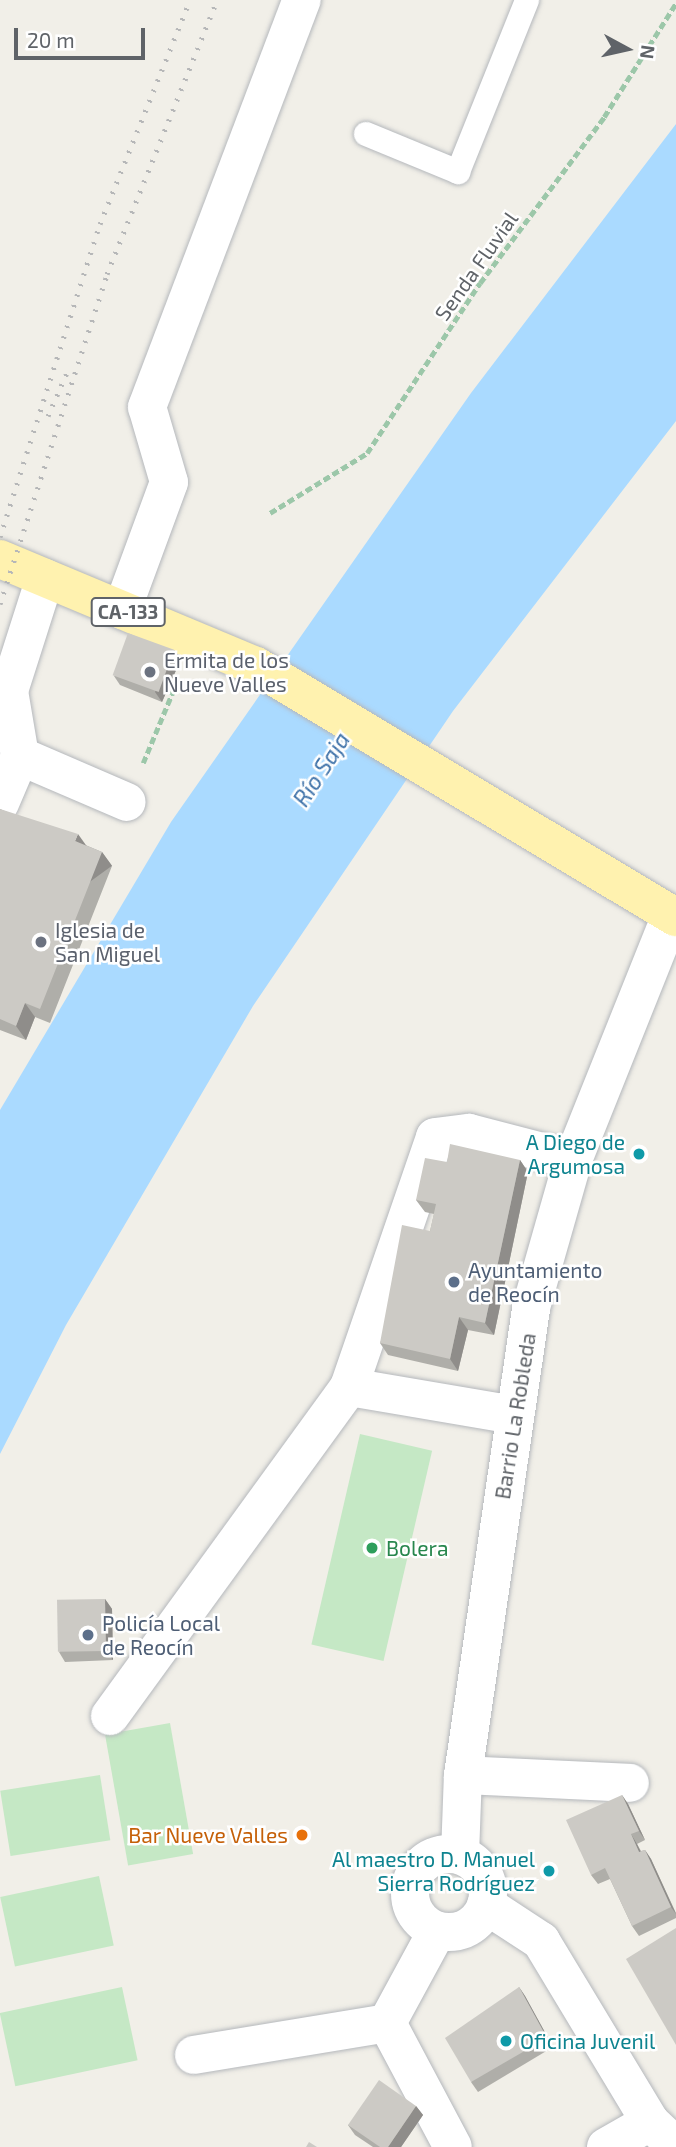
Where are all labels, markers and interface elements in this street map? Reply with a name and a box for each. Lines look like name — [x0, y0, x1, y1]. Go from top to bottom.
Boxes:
scale bar — [18, 14, 149, 58]
north arrow — [592, 14, 662, 84]
text: 20 m — [27, 27, 75, 52]
text: N — [636, 44, 661, 60]
street label: Senda Fluvial — [429, 207, 523, 325]
road number: CA-133 — [90, 596, 166, 628]
place label: Ermita de los Nueve Valles — [164, 647, 289, 697]
marker: Ermita de los Nueve Valles — [142, 664, 158, 680]
water label: Río Saja — [287, 727, 355, 811]
place label: Iglesia de San Miguel — [55, 917, 160, 967]
marker: Iglesia de San Miguel — [33, 934, 49, 950]
place label: A Diego de Argumosa — [525, 1129, 625, 1179]
marker: A Diego de Argumosa — [631, 1146, 647, 1162]
place label: Ayuntamiento de Reocín — [468, 1257, 602, 1307]
marker: Ayuntamiento de Reocín — [446, 1274, 462, 1290]
street label: Barrio La Robleda — [489, 1331, 541, 1501]
place label: Bolera — [386, 1535, 448, 1561]
marker: Bolera — [364, 1540, 380, 1556]
place label: Policía Local de Reocín — [102, 1610, 220, 1660]
marker: Policía Local de Reocín — [80, 1627, 96, 1643]
place label: Bar Nueve Valles — [127, 1822, 288, 1848]
marker: Bar Nueve Valles — [294, 1827, 310, 1843]
place label: Al maestro D. Manuel Sierra Rodríguez — [331, 1846, 535, 1896]
marker: Al maestro D. Manuel Sierra Rodríguez — [541, 1863, 557, 1879]
place label: Oficina Juvenil — [520, 2028, 656, 2054]
marker: Oficina Juvenil — [498, 2033, 514, 2049]

